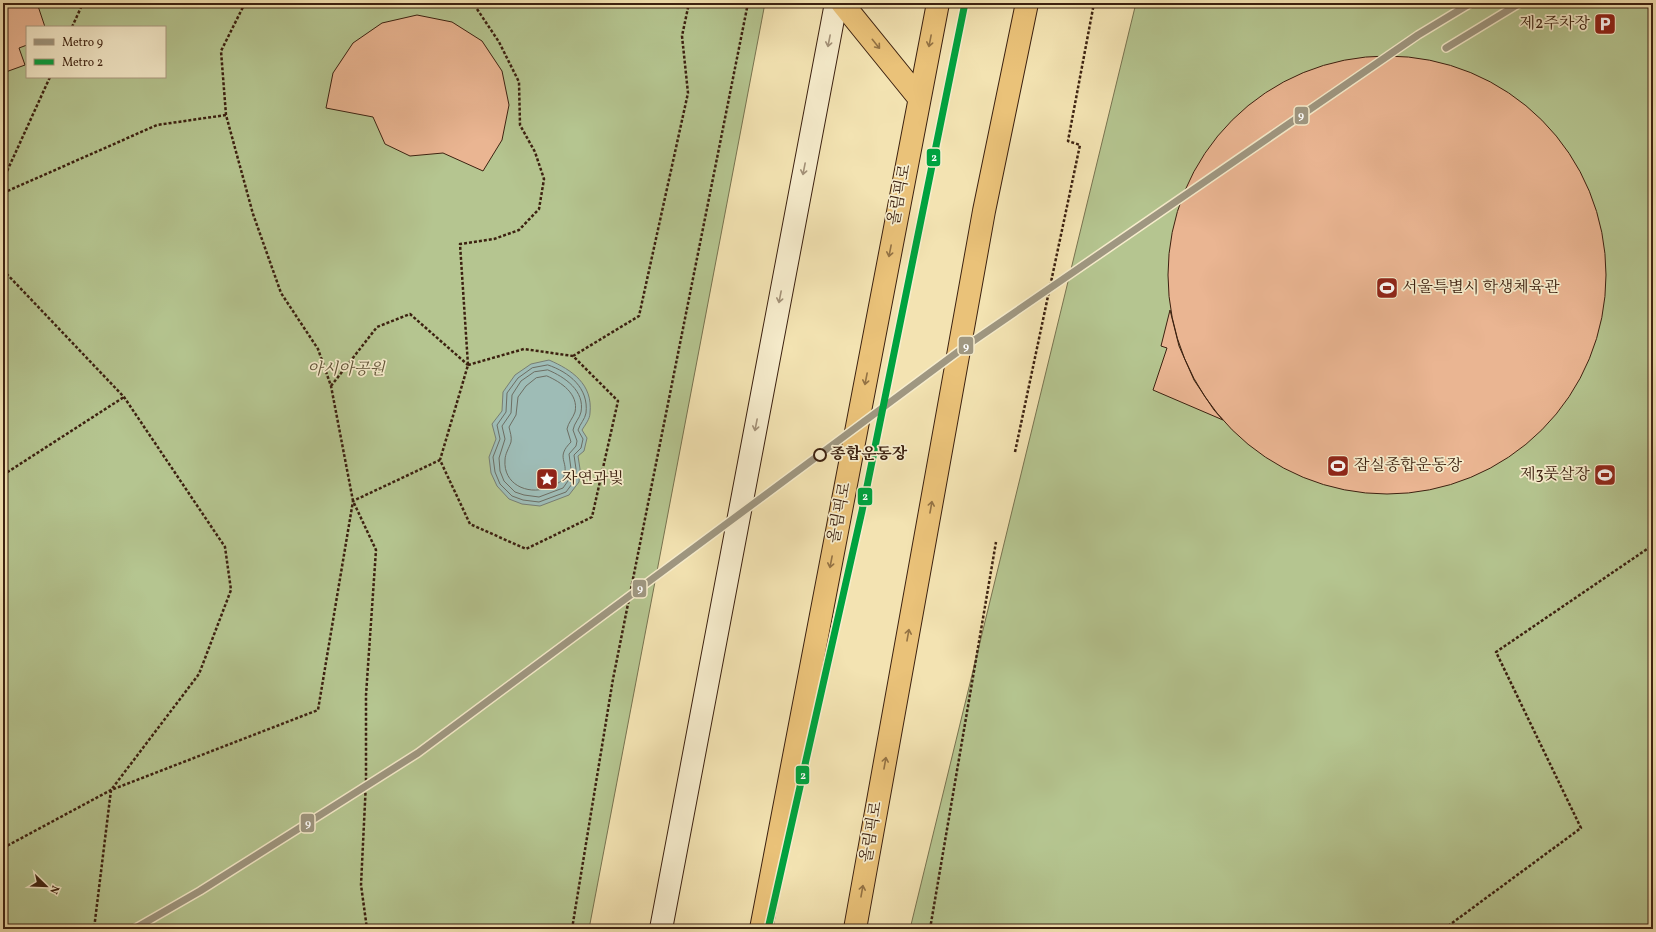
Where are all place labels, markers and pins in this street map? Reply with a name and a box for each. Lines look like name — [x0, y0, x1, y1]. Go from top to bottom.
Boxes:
parking icon: 제2주차장 — [1592, 11, 1618, 37]
place label: 제2주차장 — [1520, 13, 1591, 35]
sports icon: 서울특별시 학생체육관 — [1374, 275, 1400, 301]
place label: 서울특별시 학생체육관 — [1402, 277, 1560, 299]
place label: 종합운동장 — [830, 444, 908, 466]
marker: 종합운동장 — [813, 448, 827, 462]
sports icon: 잠실종합운동장 — [1325, 453, 1351, 479]
place label: 잠실종합운동장 — [1354, 455, 1463, 477]
sports icon: 제3풋살장 — [1592, 462, 1618, 488]
place label: 제3풋살장 — [1520, 464, 1591, 486]
place icon: 자연과빛 — [534, 466, 560, 492]
place label: 자연과빛 — [562, 468, 624, 490]

